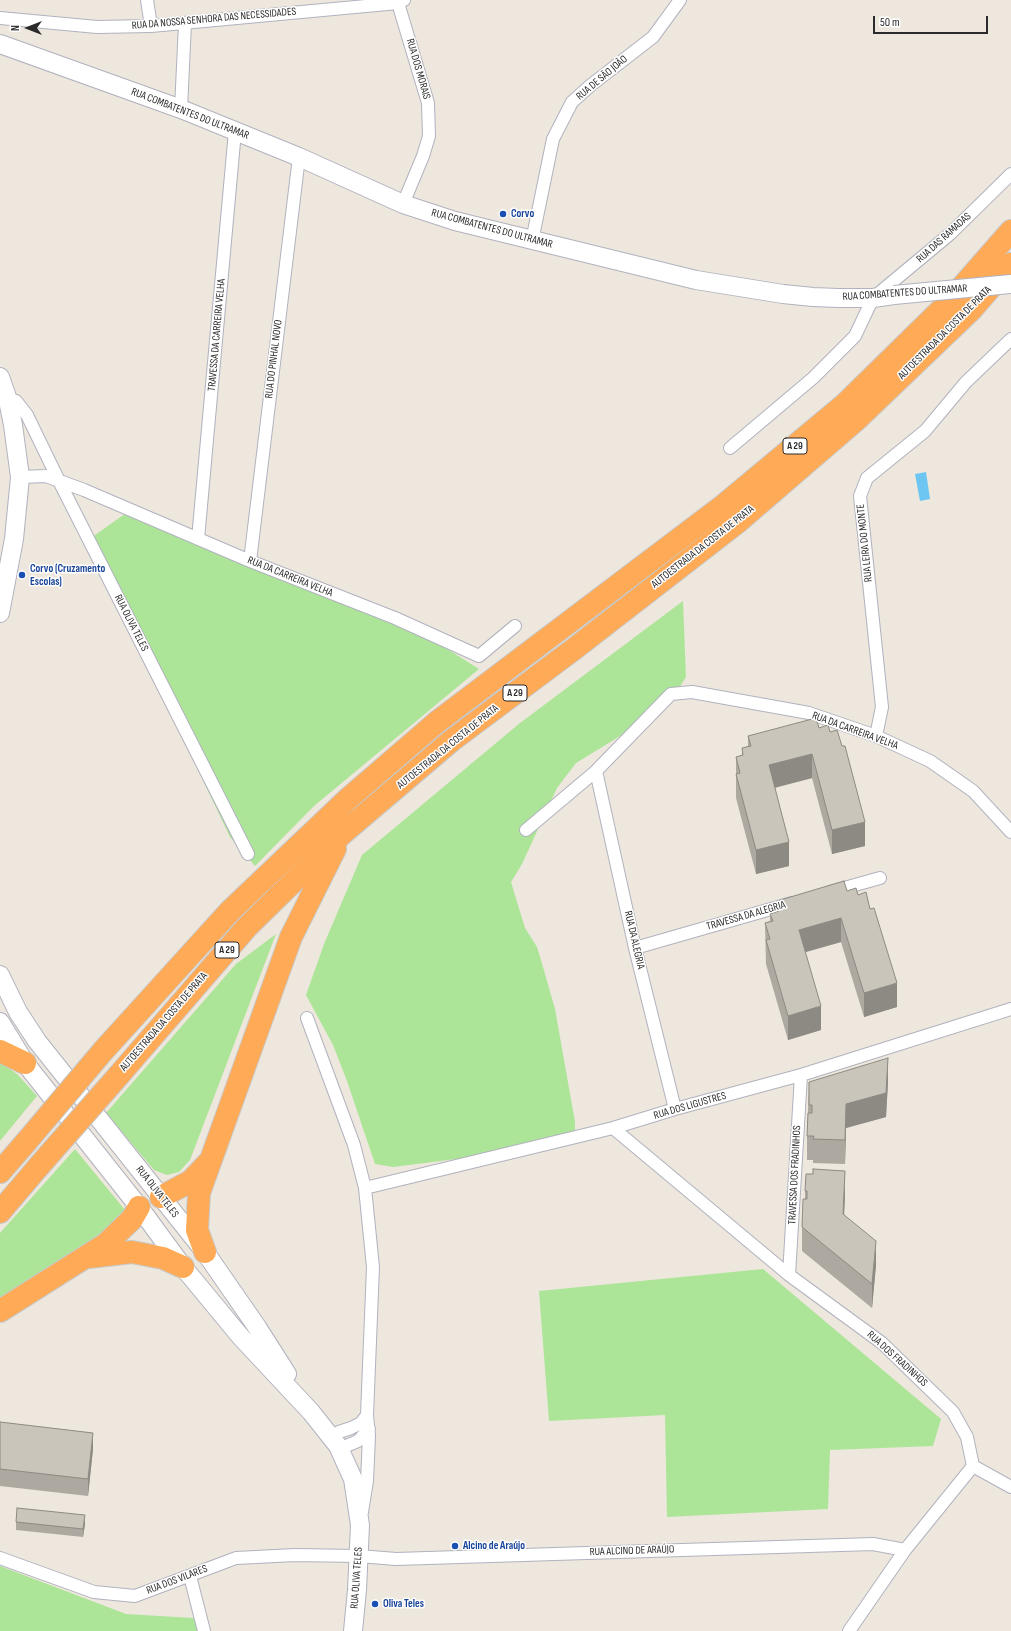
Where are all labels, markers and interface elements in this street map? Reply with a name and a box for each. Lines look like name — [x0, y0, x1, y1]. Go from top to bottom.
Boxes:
street label: RUA DA NOSSA SENHORA DAS NECESSIDADES — [131, 5, 297, 33]
north arrow — [8, 8, 48, 48]
scale bar — [875, 8, 990, 34]
text: 50 m — [880, 15, 900, 30]
text: N — [9, 25, 22, 31]
street label: RUA DOS MORAIS — [403, 37, 433, 101]
street label: RUA DE SÃO JOÃO — [574, 53, 630, 103]
street label: RUA COMBATENTES DO ULTRAMAR — [129, 85, 251, 143]
street label: RUA COMBATENTES DO ULTRAMAR — [430, 206, 554, 252]
place label: Corvo — [511, 207, 534, 221]
marker: Corvo — [498, 209, 508, 219]
street label: RUA DAS RAMADAS — [914, 210, 974, 266]
street label: TRAVESSA DA CARREIRA VELHA — [205, 278, 229, 392]
street label: RUA COMBATENTES DO ULTRAMAR — [842, 282, 968, 304]
street label: AUTOESTRADA DA COSTA DE PRATA — [896, 284, 994, 382]
street label: RUA DO PINHAL NOVO — [263, 319, 285, 399]
road number: A 29 — [783, 438, 807, 454]
street label: AUTOESTRADA DA COSTA DE PRATA — [649, 503, 757, 591]
street label: RUA LEIRA DO MONTE — [854, 503, 876, 583]
street label: RUA DA CARREIRA VELHA — [245, 554, 335, 600]
place label: Corvo (Cruzamento Escolas) — [30, 562, 105, 588]
marker: Corvo (Cruzamento Escolas) — [17, 570, 27, 580]
street label: RUA OLIVA TELES — [111, 592, 151, 654]
road number: A 29 — [503, 685, 527, 701]
street label: AUTOESTRADA DA COSTA DE PRATA — [395, 702, 501, 792]
street label: RUA DA CARREIRA VELHA — [810, 709, 900, 753]
street label: TRAVESSA DA ALEGRIA — [705, 898, 787, 934]
street label: RUA DA ALEGRIA — [621, 910, 647, 970]
road number: A 29 — [215, 942, 239, 958]
street label: AUTOESTRADA DA COSTA DE PRATA — [117, 970, 211, 1074]
street label: RUA DOS LIGUSTRES — [652, 1089, 728, 1123]
street label: TRAVESSA DOS FRADINHOS — [786, 1125, 804, 1225]
street label: RUA OLIVA TELES — [133, 1164, 181, 1220]
street label: RUA DOS FRADINHOS — [864, 1328, 930, 1390]
place label: Alcino de Araújo — [463, 1539, 525, 1553]
marker: Alcino de Araújo — [450, 1541, 460, 1551]
street label: RUA ALCINO DE ARAÚJO — [589, 1543, 675, 1559]
street label: RUA OLIVA TELES — [348, 1547, 366, 1609]
street label: RUA DOS VILARES — [145, 1562, 209, 1598]
place label: Oliva Teles — [383, 1597, 424, 1611]
marker: Oliva Teles — [370, 1599, 380, 1609]

